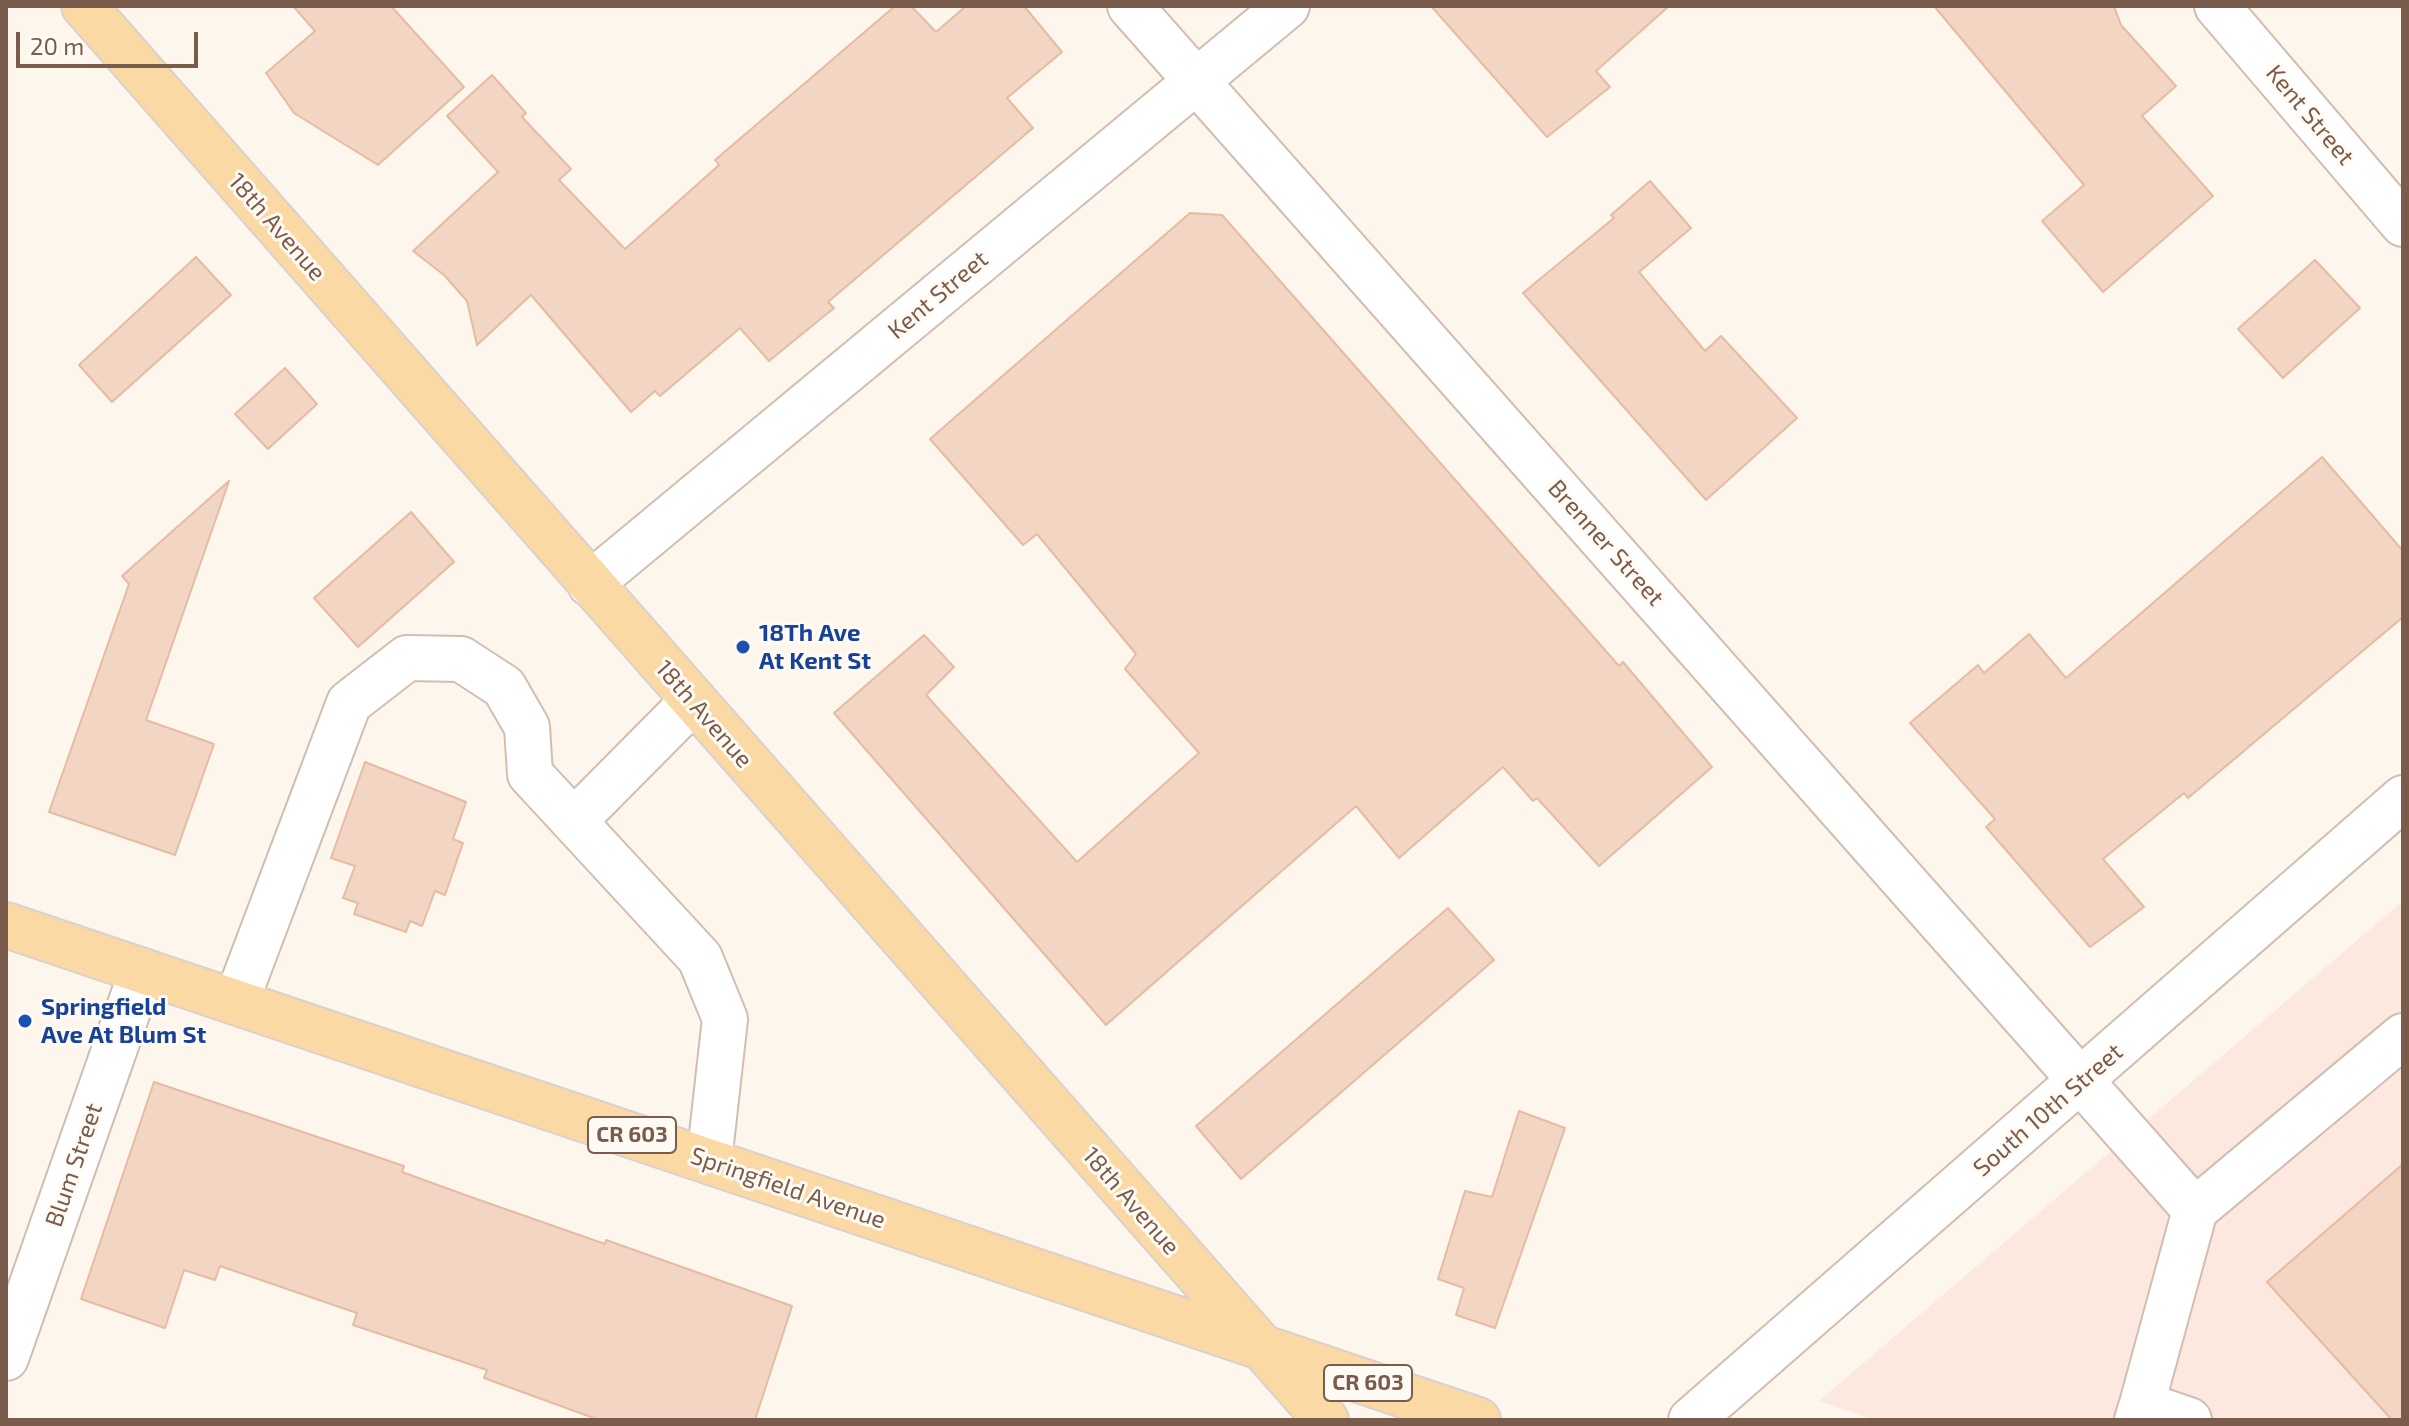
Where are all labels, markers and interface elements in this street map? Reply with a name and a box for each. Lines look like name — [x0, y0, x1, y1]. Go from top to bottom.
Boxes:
scale bar — [20, 16, 202, 66]
text: 20 m — [30, 31, 84, 60]
street label: Kent Street — [2260, 59, 2360, 171]
street label: 18th Avenue — [223, 167, 331, 287]
street label: Kent Street — [882, 245, 994, 345]
street label: Brenner Street — [1542, 474, 1670, 612]
place label: 18Th Ave At Kent St — [759, 619, 871, 675]
marker: 18Th Ave At Kent St — [734, 638, 752, 656]
street label: 18th Avenue — [650, 654, 758, 774]
place label: Springfield Ave At Blum St — [41, 993, 206, 1049]
marker: Springfield Ave At Blum St — [16, 1012, 34, 1030]
street label: South 10th Street — [1967, 1037, 2129, 1183]
street label: Blum Street — [39, 1099, 109, 1231]
road number: CR 603 — [588, 1117, 676, 1153]
street label: Springfield Avenue — [687, 1141, 889, 1235]
street label: 18th Avenue — [1077, 1141, 1185, 1261]
road number: CR 603 — [1324, 1365, 1412, 1401]

